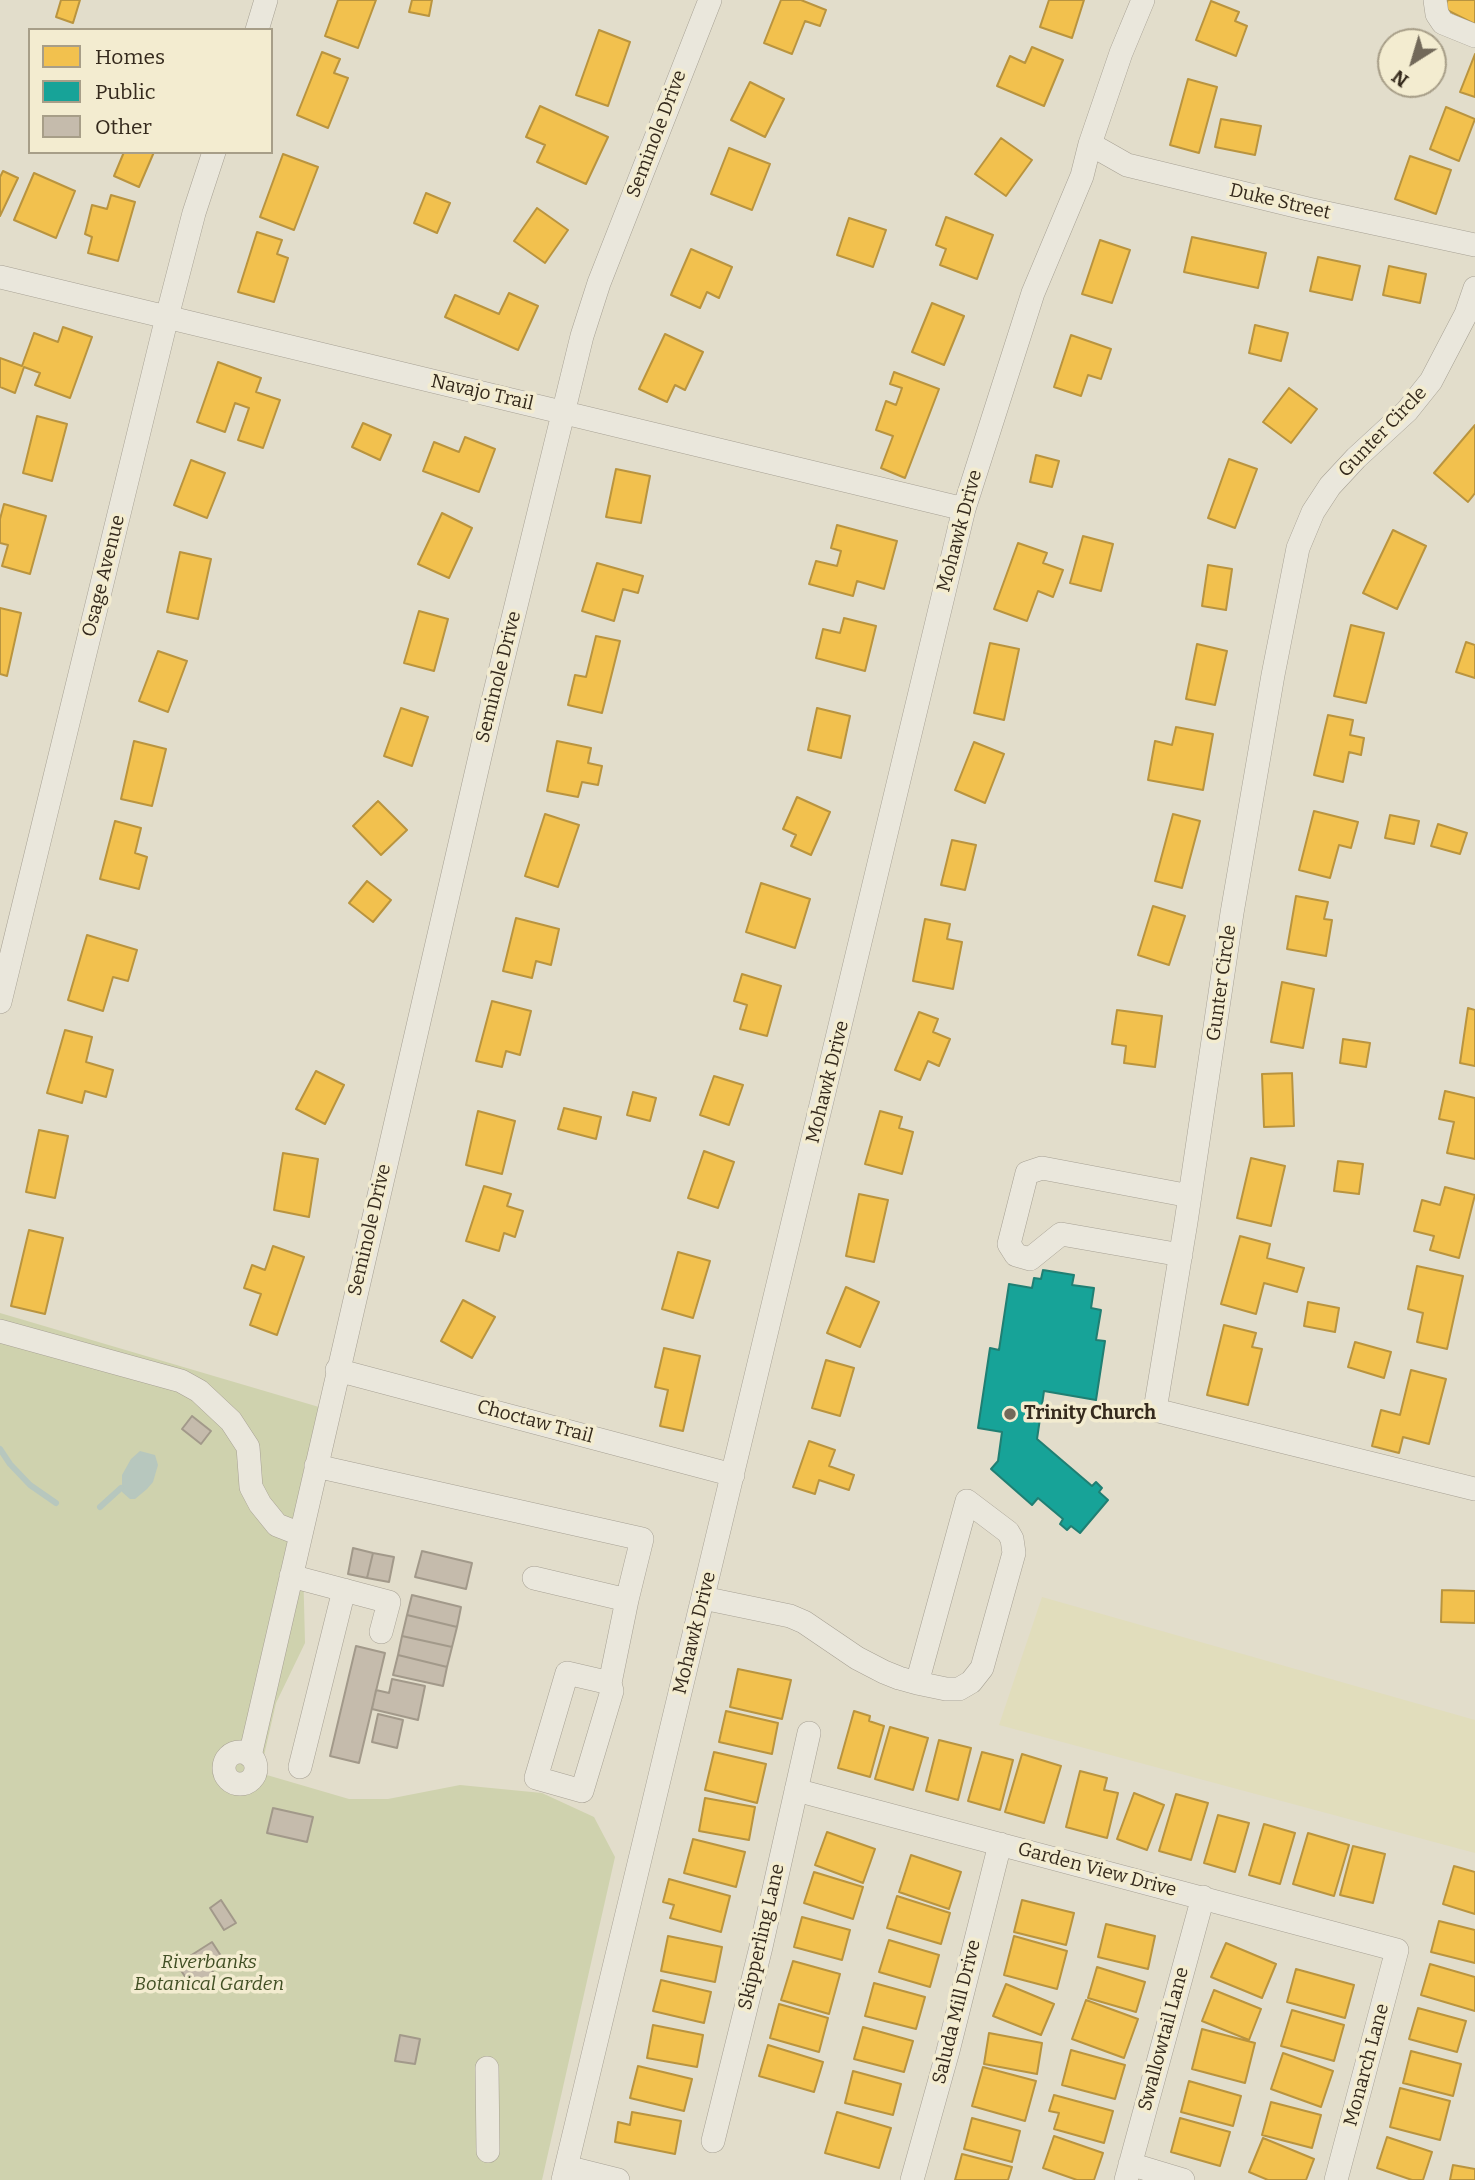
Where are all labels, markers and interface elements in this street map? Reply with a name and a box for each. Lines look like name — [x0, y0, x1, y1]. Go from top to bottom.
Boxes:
legend — [28, 28, 273, 154]
north arrow — [1377, 28, 1447, 98]
text: Homes — [95, 44, 165, 70]
text: N — [1387, 65, 1413, 92]
street label: Seminole Drive — [622, 67, 692, 201]
text: Public — [95, 79, 156, 105]
text: Other — [95, 114, 152, 140]
street label: Duke Street — [1227, 179, 1333, 225]
street label: Navajo Trail — [429, 370, 535, 416]
street label: Gunter Circle — [1334, 382, 1432, 482]
street label: Mohawk Drive — [933, 467, 987, 595]
street label: Osage Avenue — [78, 513, 130, 639]
street label: Seminole Drive — [472, 609, 526, 745]
street label: Gunter Circle — [1203, 923, 1241, 1043]
street label: Mohawk Drive — [802, 1018, 854, 1146]
street label: Seminole Drive — [344, 1162, 396, 1298]
street label: Choctaw Trail — [474, 1396, 596, 1448]
place label: Trinity Church — [1024, 1403, 1156, 1425]
marker: Trinity Church — [1002, 1406, 1018, 1422]
street label: Mohawk Drive — [669, 1569, 721, 1697]
street label: Garden View Drive — [1015, 1838, 1179, 1902]
street label: Skipperling Lane — [734, 1862, 790, 2012]
street label: Saluda Mill Drive — [928, 1937, 986, 2087]
park label: Riverbanks Botanical Garden — [134, 1952, 284, 1996]
street label: Swallowtail Lane — [1134, 1965, 1194, 2113]
street label: Monarch Lane — [1340, 2001, 1394, 2129]

